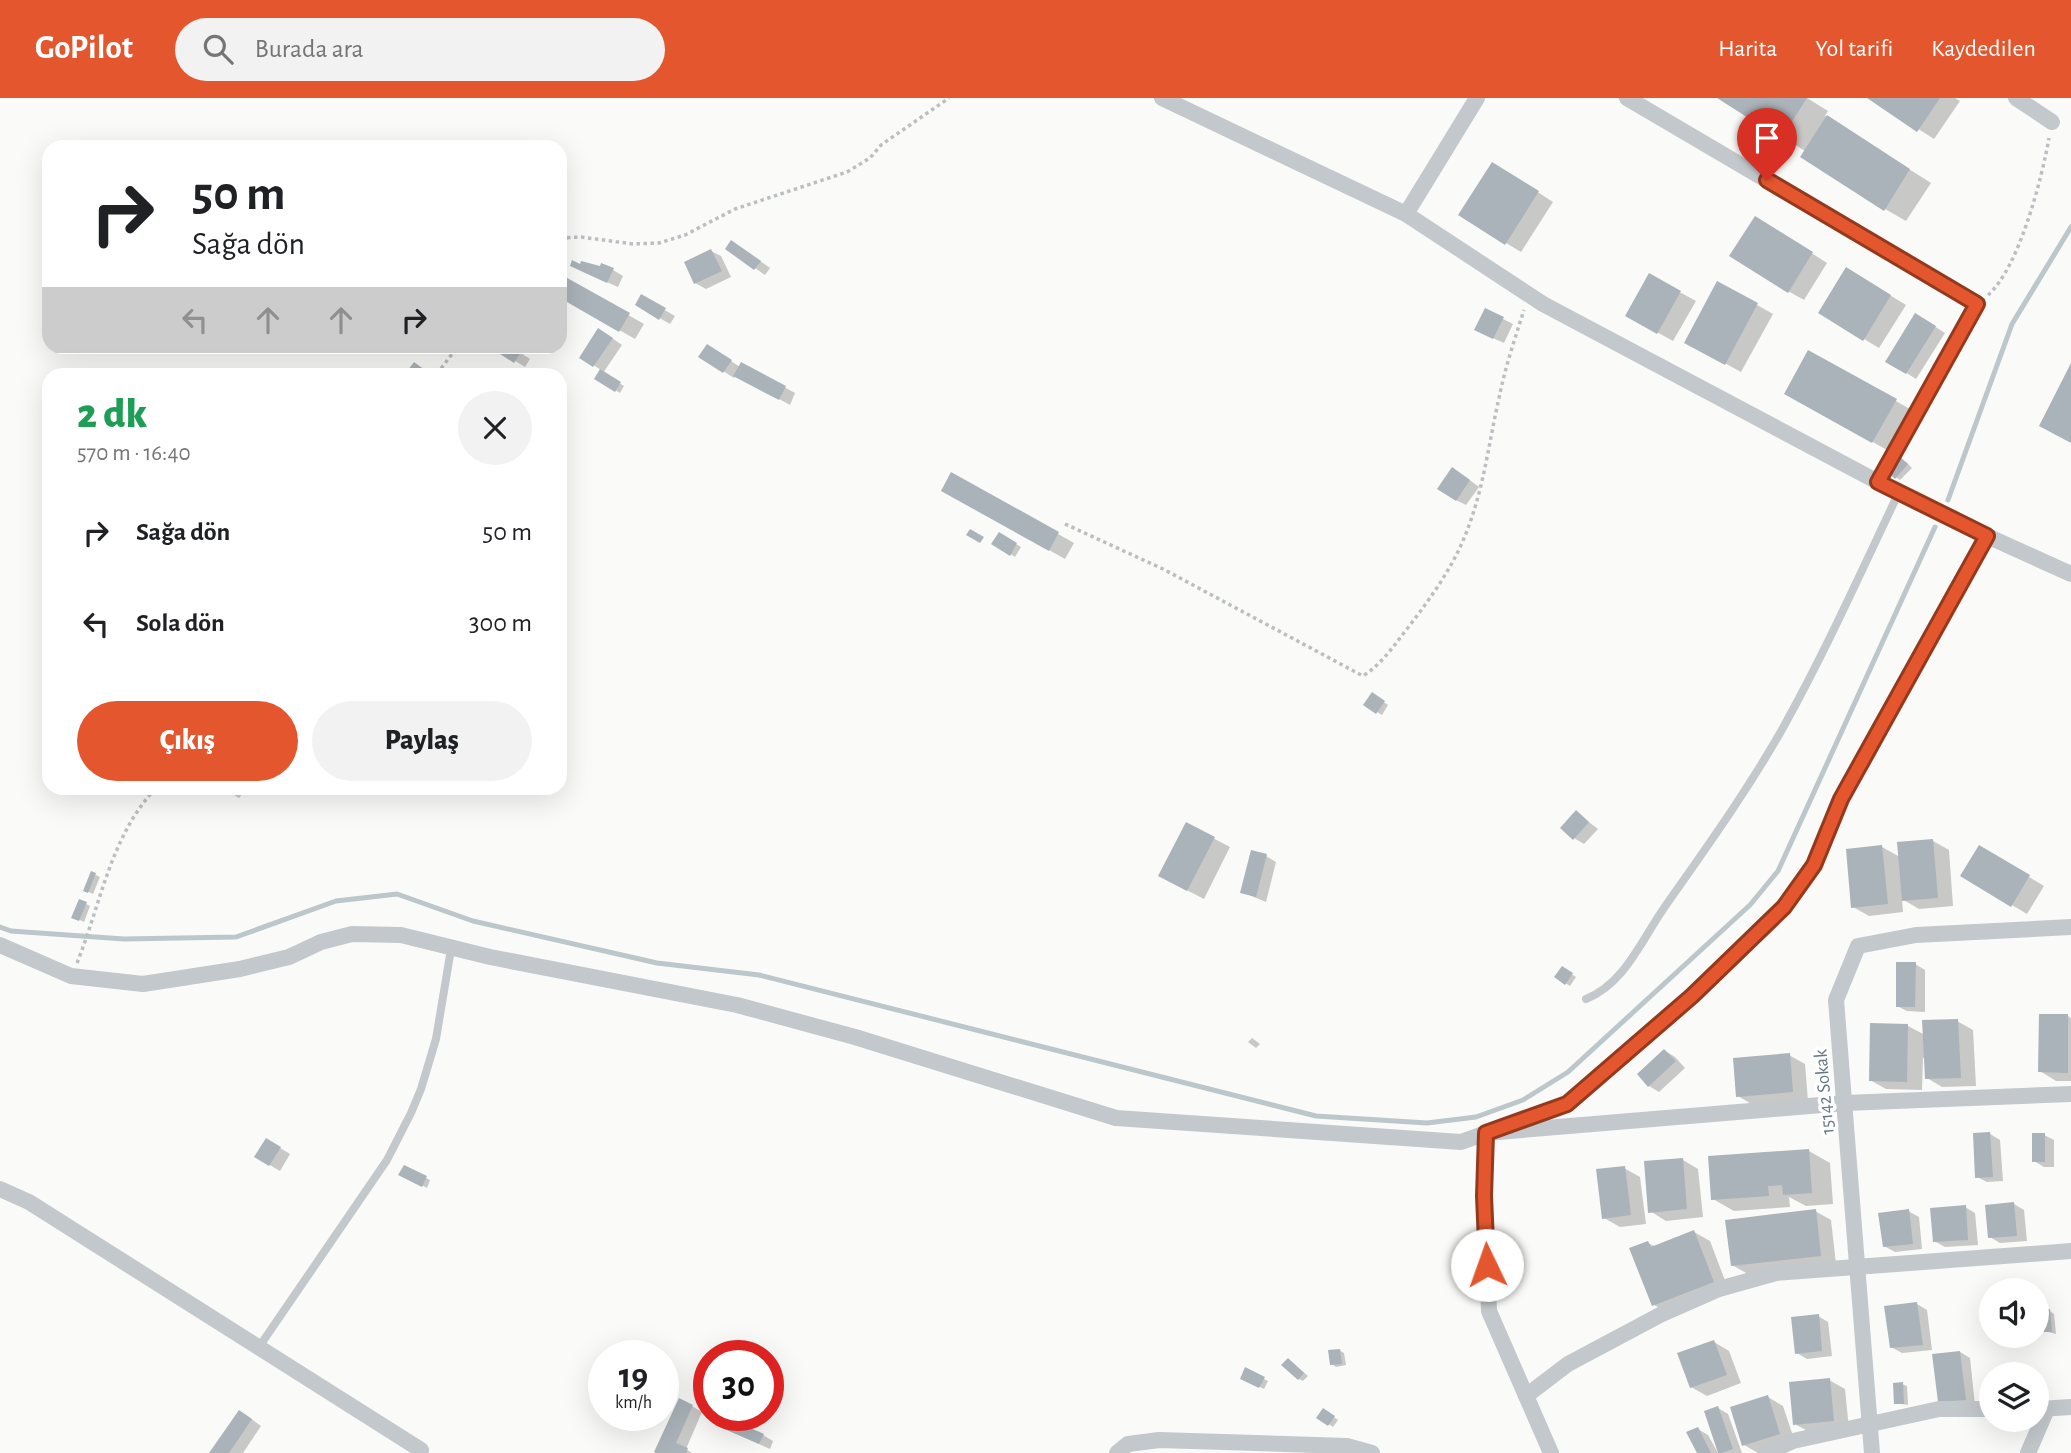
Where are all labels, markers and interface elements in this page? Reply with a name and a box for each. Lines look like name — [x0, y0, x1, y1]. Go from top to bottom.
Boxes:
search box — [175, 18, 665, 81]
icon: search — [199, 30, 237, 68]
text: GoPilot — [35, 32, 133, 65]
text: Burada ara — [255, 36, 364, 62]
text: Harita — [1718, 37, 1777, 61]
text: Yol tarifi — [1815, 37, 1893, 61]
text: Kaydedilen — [1931, 37, 2036, 61]
pin — [1737, 108, 1797, 180]
icon: arrive — [1748, 119, 1786, 157]
icon: right — [77, 168, 168, 259]
text: 50 m — [192, 170, 286, 219]
text: Sağa dön — [192, 228, 305, 260]
icon: left — [176, 301, 214, 339]
icon: ahead — [249, 301, 287, 339]
icon: ahead — [322, 301, 360, 339]
icon: right — [395, 301, 433, 339]
button: close — [458, 391, 532, 465]
text: 2 dk — [77, 393, 147, 435]
text: 570 m · 16:40 — [77, 442, 191, 465]
icon: right — [77, 514, 115, 552]
text: Sağa dön — [136, 519, 230, 545]
text: 50 m — [482, 519, 532, 545]
icon: left — [77, 605, 115, 643]
text: Sola dön — [136, 610, 225, 636]
text: 300 m — [469, 610, 532, 636]
button: Çıkış — [77, 701, 298, 781]
button: Paylaş — [312, 701, 532, 781]
street label: 15142 Sokak — [1811, 1048, 1838, 1135]
position arrow — [1450, 1228, 1524, 1302]
map controls — [1979, 1278, 2049, 1432]
button: sound — [1979, 1278, 2049, 1348]
speed limit sign: 30 — [693, 1340, 784, 1431]
text: 19 — [619, 1359, 648, 1394]
button: layers — [1979, 1362, 2049, 1432]
text: km/h — [615, 1394, 652, 1412]

